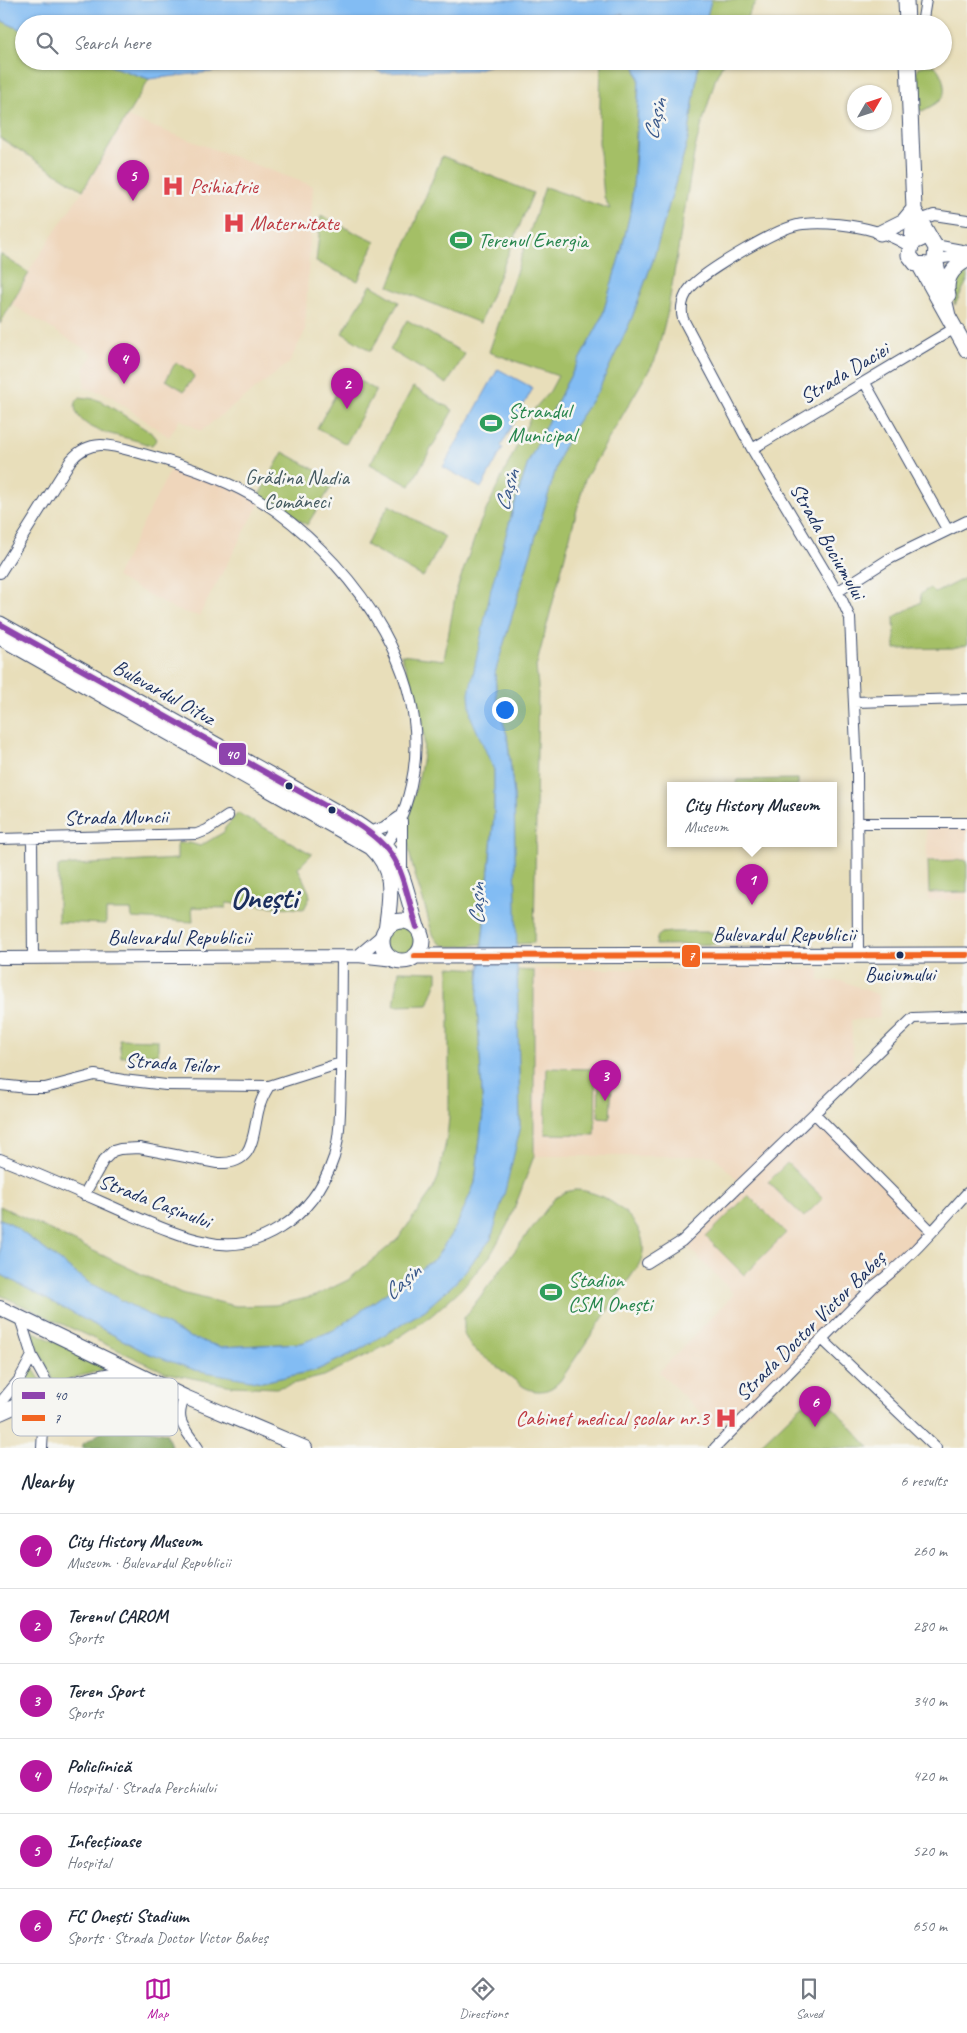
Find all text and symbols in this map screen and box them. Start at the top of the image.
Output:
search box [15,15,952,70]
icon: search [33,29,61,57]
text: Search here [73,31,150,55]
north arrow [847,85,892,130]
water label: Cașin [636,93,674,143]
pin: 5 [117,160,149,201]
hospital icon: Psihiatrie [160,173,186,199]
place label: Psihiatrie [190,173,259,199]
hospital icon: Maternitate [221,210,247,236]
place label: Maternitate [250,210,340,236]
sports icon: Terenul Energia [448,227,474,253]
place label: Terenul Energia [478,227,590,253]
street label: Strada Daciei [795,335,896,410]
pin: 4 [108,343,140,384]
pin: 2 [331,368,363,409]
place label: Ștrandul Municipal [508,398,579,448]
sports icon: Ștrandul Municipal [478,410,504,436]
park label: Grădina Nadia Comăneci [245,464,351,514]
water label: Cașin [488,464,527,514]
street label: Strada Buciumului [784,478,873,606]
street label: Bulevardul Oituz [108,653,222,732]
your location [492,697,518,723]
line badge: 40 [218,742,247,766]
text: 40 [226,746,240,763]
unlabelled marker [284,781,294,791]
popup [667,782,837,847]
text: City History Museum [685,793,819,817]
street label: Strada Muncii [64,803,171,831]
unlabelled marker [327,805,337,815]
text: Museum [685,817,728,837]
pin: 1 [736,864,768,905]
district label: Onești [230,878,302,917]
water label: Cașin [463,881,491,925]
street label: Bulevardul Republicii [713,921,858,947]
street label: Bulevardul Republicii [108,924,253,950]
line badge: 7 [681,944,701,968]
text: 7 [688,947,696,964]
marker: Buciumului [895,950,905,960]
place label: Buciumului [865,962,937,987]
street label: Strada Teilor [124,1047,221,1079]
pin: 3 [589,1060,621,1101]
street label: Strada Cașinului [95,1168,218,1235]
street label: Strada Doctor Victor Babeș [729,1244,892,1407]
water label: Cașin [377,1256,428,1306]
place label: Stadion CSM Onești [568,1267,655,1317]
sports icon: Stadion CSM Onești [538,1279,564,1305]
legend [12,1378,178,1436]
pin: 6 [799,1386,831,1427]
text: 40 [54,1387,68,1404]
place label: Cabinet medical școlar nr.3 [515,1405,711,1431]
hospital icon: Cabinet medical școlar nr.3 [713,1405,739,1431]
text: 7 [54,1410,61,1427]
text: Nearby [20,1468,73,1494]
text: 6 results [900,1471,947,1491]
text: City History Museum [67,1529,202,1553]
text: 1 [32,1541,40,1561]
text: 260 m [913,1541,947,1561]
text: Museum · Bulevardul Republicii [67,1553,230,1573]
text: Terenul CAROM [67,1604,168,1628]
text: 2 [32,1616,40,1636]
text: 280 m [913,1616,947,1636]
text: Sports [67,1628,103,1648]
text: Teren Sport [67,1679,143,1703]
text: 3 [32,1691,40,1711]
text: 340 m [913,1691,947,1711]
text: Sports [67,1703,103,1723]
text: Policlinică [67,1754,131,1778]
text: 4 [32,1766,40,1786]
text: 420 m [913,1766,947,1786]
text: Hospital · Strada Perchiului [67,1778,216,1798]
text: Infecțioase [67,1829,140,1853]
text: 5 [33,1841,39,1861]
text: 520 m [913,1841,947,1861]
text: Hospital [67,1853,111,1873]
text: FC Onești Stadium [67,1904,188,1928]
text: 6 [32,1916,40,1936]
text: 650 m [913,1916,947,1936]
text: Sports · Strada Doctor Victor Babeș [67,1928,268,1948]
tab: Map [144,1975,172,2022]
tab: Directions [459,1975,508,2022]
tab: Saved [795,1975,823,2022]

